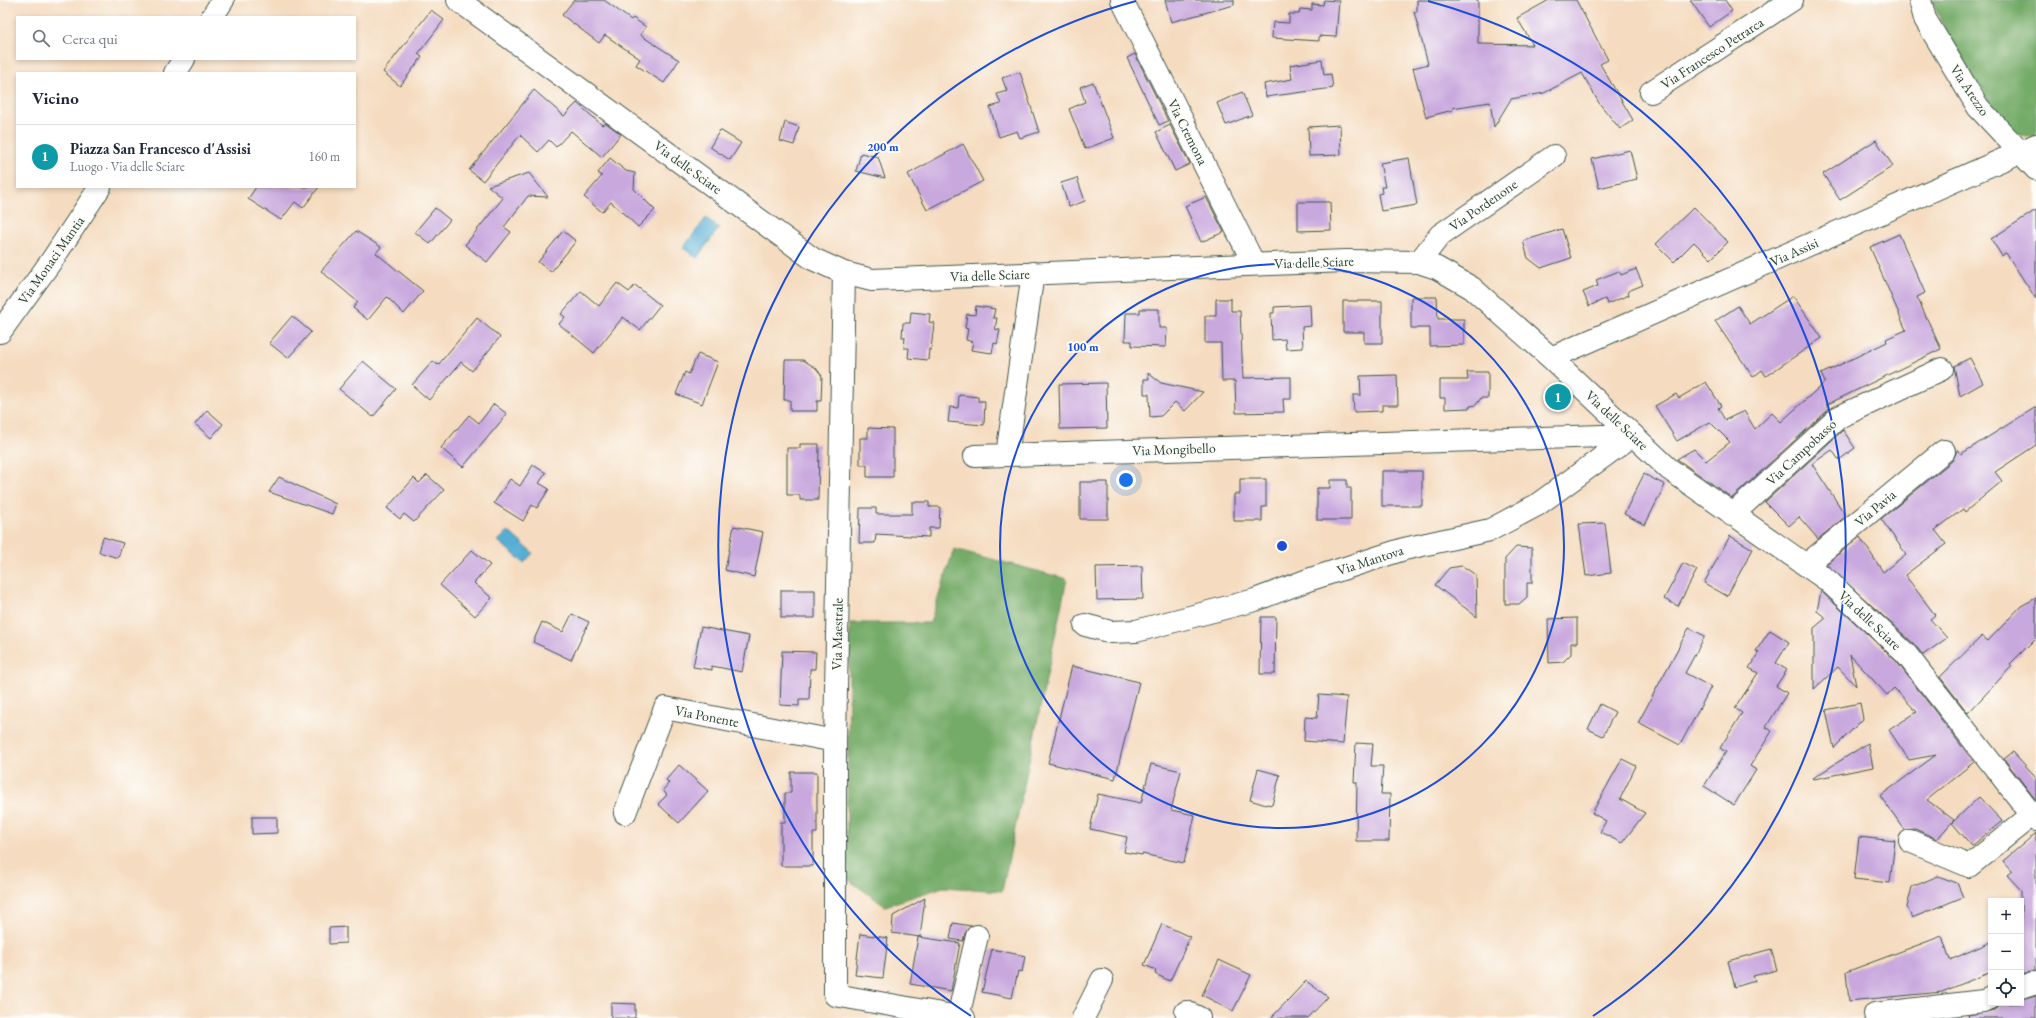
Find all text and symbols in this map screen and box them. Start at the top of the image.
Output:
street label: Via Francesco Petrarca [1657,13,1767,93]
search box [16,16,356,60]
icon: search [30,27,52,49]
text: Cerca qui [62,29,118,48]
street label: Via Arezzo [1946,61,1994,119]
text: Vicino [32,87,79,109]
street label: Via Cremona [1164,96,1213,168]
street label: Via delle Sciare [650,136,726,198]
text: Piazza San Francesco d'Assisi [70,139,251,158]
text: 200 m [867,139,899,155]
text: 1 [42,148,48,165]
text: 160 m [309,148,340,165]
text: Luogo · Via delle Sciare [70,158,185,175]
street label: Via Pordenone [1445,175,1521,235]
street label: Via Monaci Mantia [14,212,88,308]
street label: Via Assisi [1767,233,1822,271]
street label: Via delle Sciare [1274,252,1355,272]
street label: Via delle Sciare [950,265,1031,285]
text: 100 m [1067,339,1099,355]
pin: 1 [1545,382,1571,412]
street label: Via delle Sciare [1582,386,1653,454]
street label: Via Campobasso [1762,415,1840,489]
street label: Via Mongibello [1132,439,1216,459]
your location [1116,470,1136,490]
street label: Via Pavia [1851,485,1900,530]
centre of rings [1275,539,1289,553]
street label: Via Mantova [1334,541,1406,579]
street label: Via delle Sciare [1835,586,1906,654]
street label: Via Maestrale [827,597,847,670]
street label: Via Ponente [673,701,741,731]
map controls [1988,898,2024,1006]
button: + [1988,898,2024,934]
button: − [1988,934,2024,970]
button: locate [1988,970,2024,1006]

